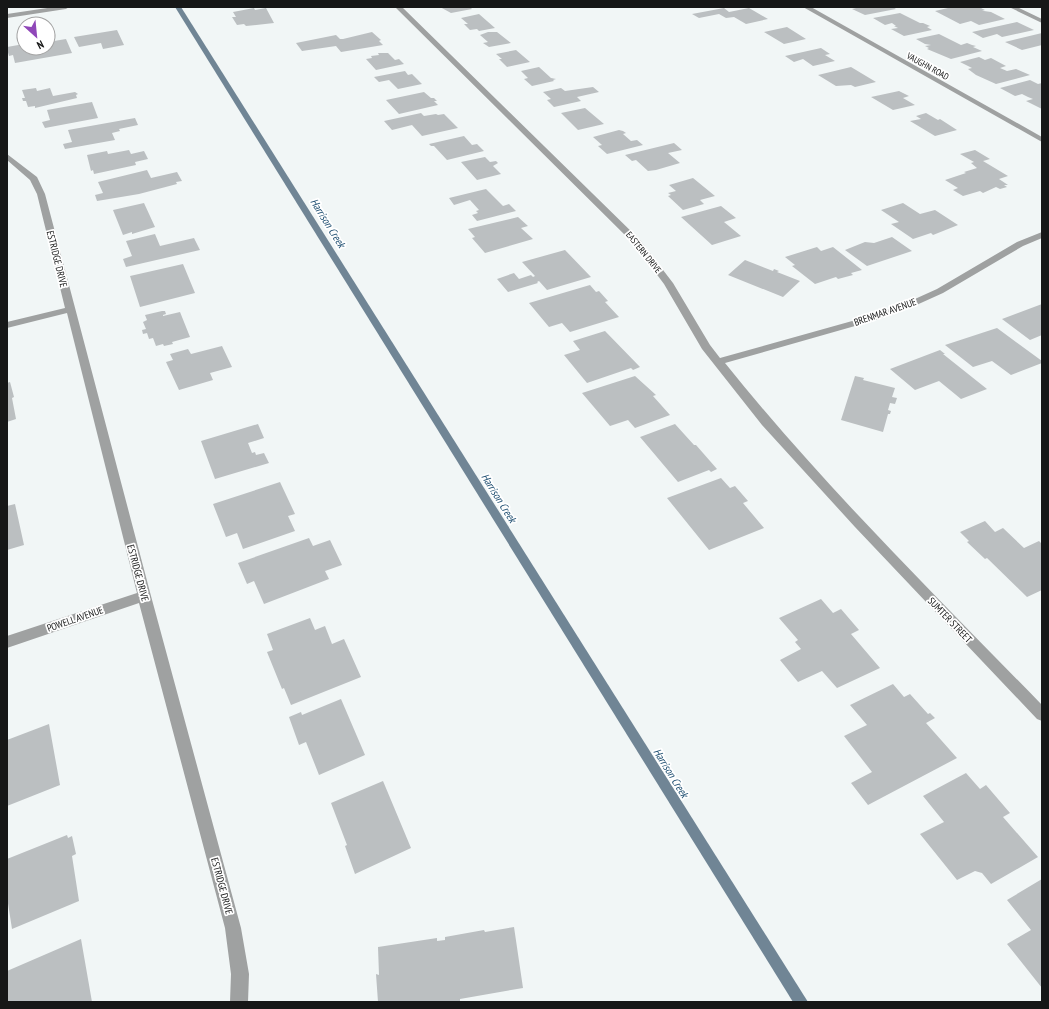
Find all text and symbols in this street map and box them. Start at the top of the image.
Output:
north arrow [16,16,56,56]
text: N [35,37,46,53]
street label: VAUGHN ROAD [904,49,951,82]
water label: Harrison Creek [307,196,350,252]
street label: ESTRIDGE DRIVE [44,229,70,289]
street label: EASTERN DRIVE [624,229,664,275]
street label: BRENMAR AVENUE [852,295,918,329]
water label: Harrison Creek [478,471,521,527]
street label: ESTRIDGE DRIVE [124,543,152,603]
street label: SUMTER STREET [925,595,975,646]
street label: POWELL AVENUE [45,603,105,635]
water label: Harrison Creek [650,746,693,802]
street label: ESTRIDGE DRIVE [208,856,236,916]

